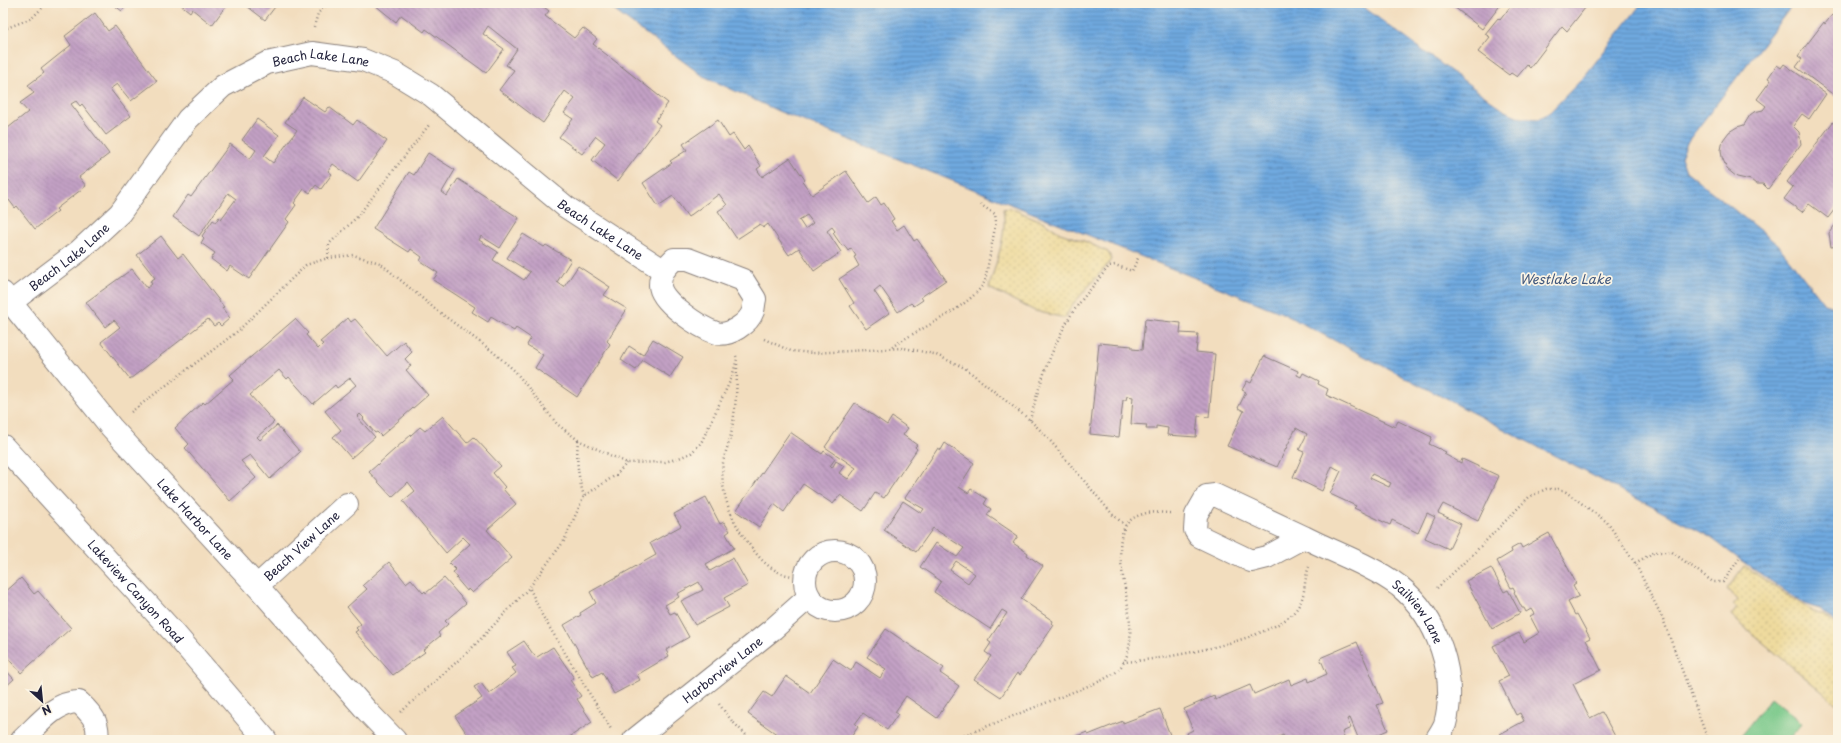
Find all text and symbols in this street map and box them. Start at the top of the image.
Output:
street label: Beach Lake Lane [270,44,373,71]
street label: Beach Lake Lane [554,195,647,264]
street label: Beach Lake Lane [25,218,113,295]
water label: Westlake Lake [1519,269,1612,288]
street label: Lake Harbor Lane [153,474,238,564]
street label: Beach View Lane [259,506,344,585]
street label: Lakeview Canyon Road [84,536,188,647]
street label: Sailview Lane [1389,575,1448,646]
street label: Harborview Lane [678,632,766,707]
north arrow [22,681,62,721]
text: N [39,701,55,720]

